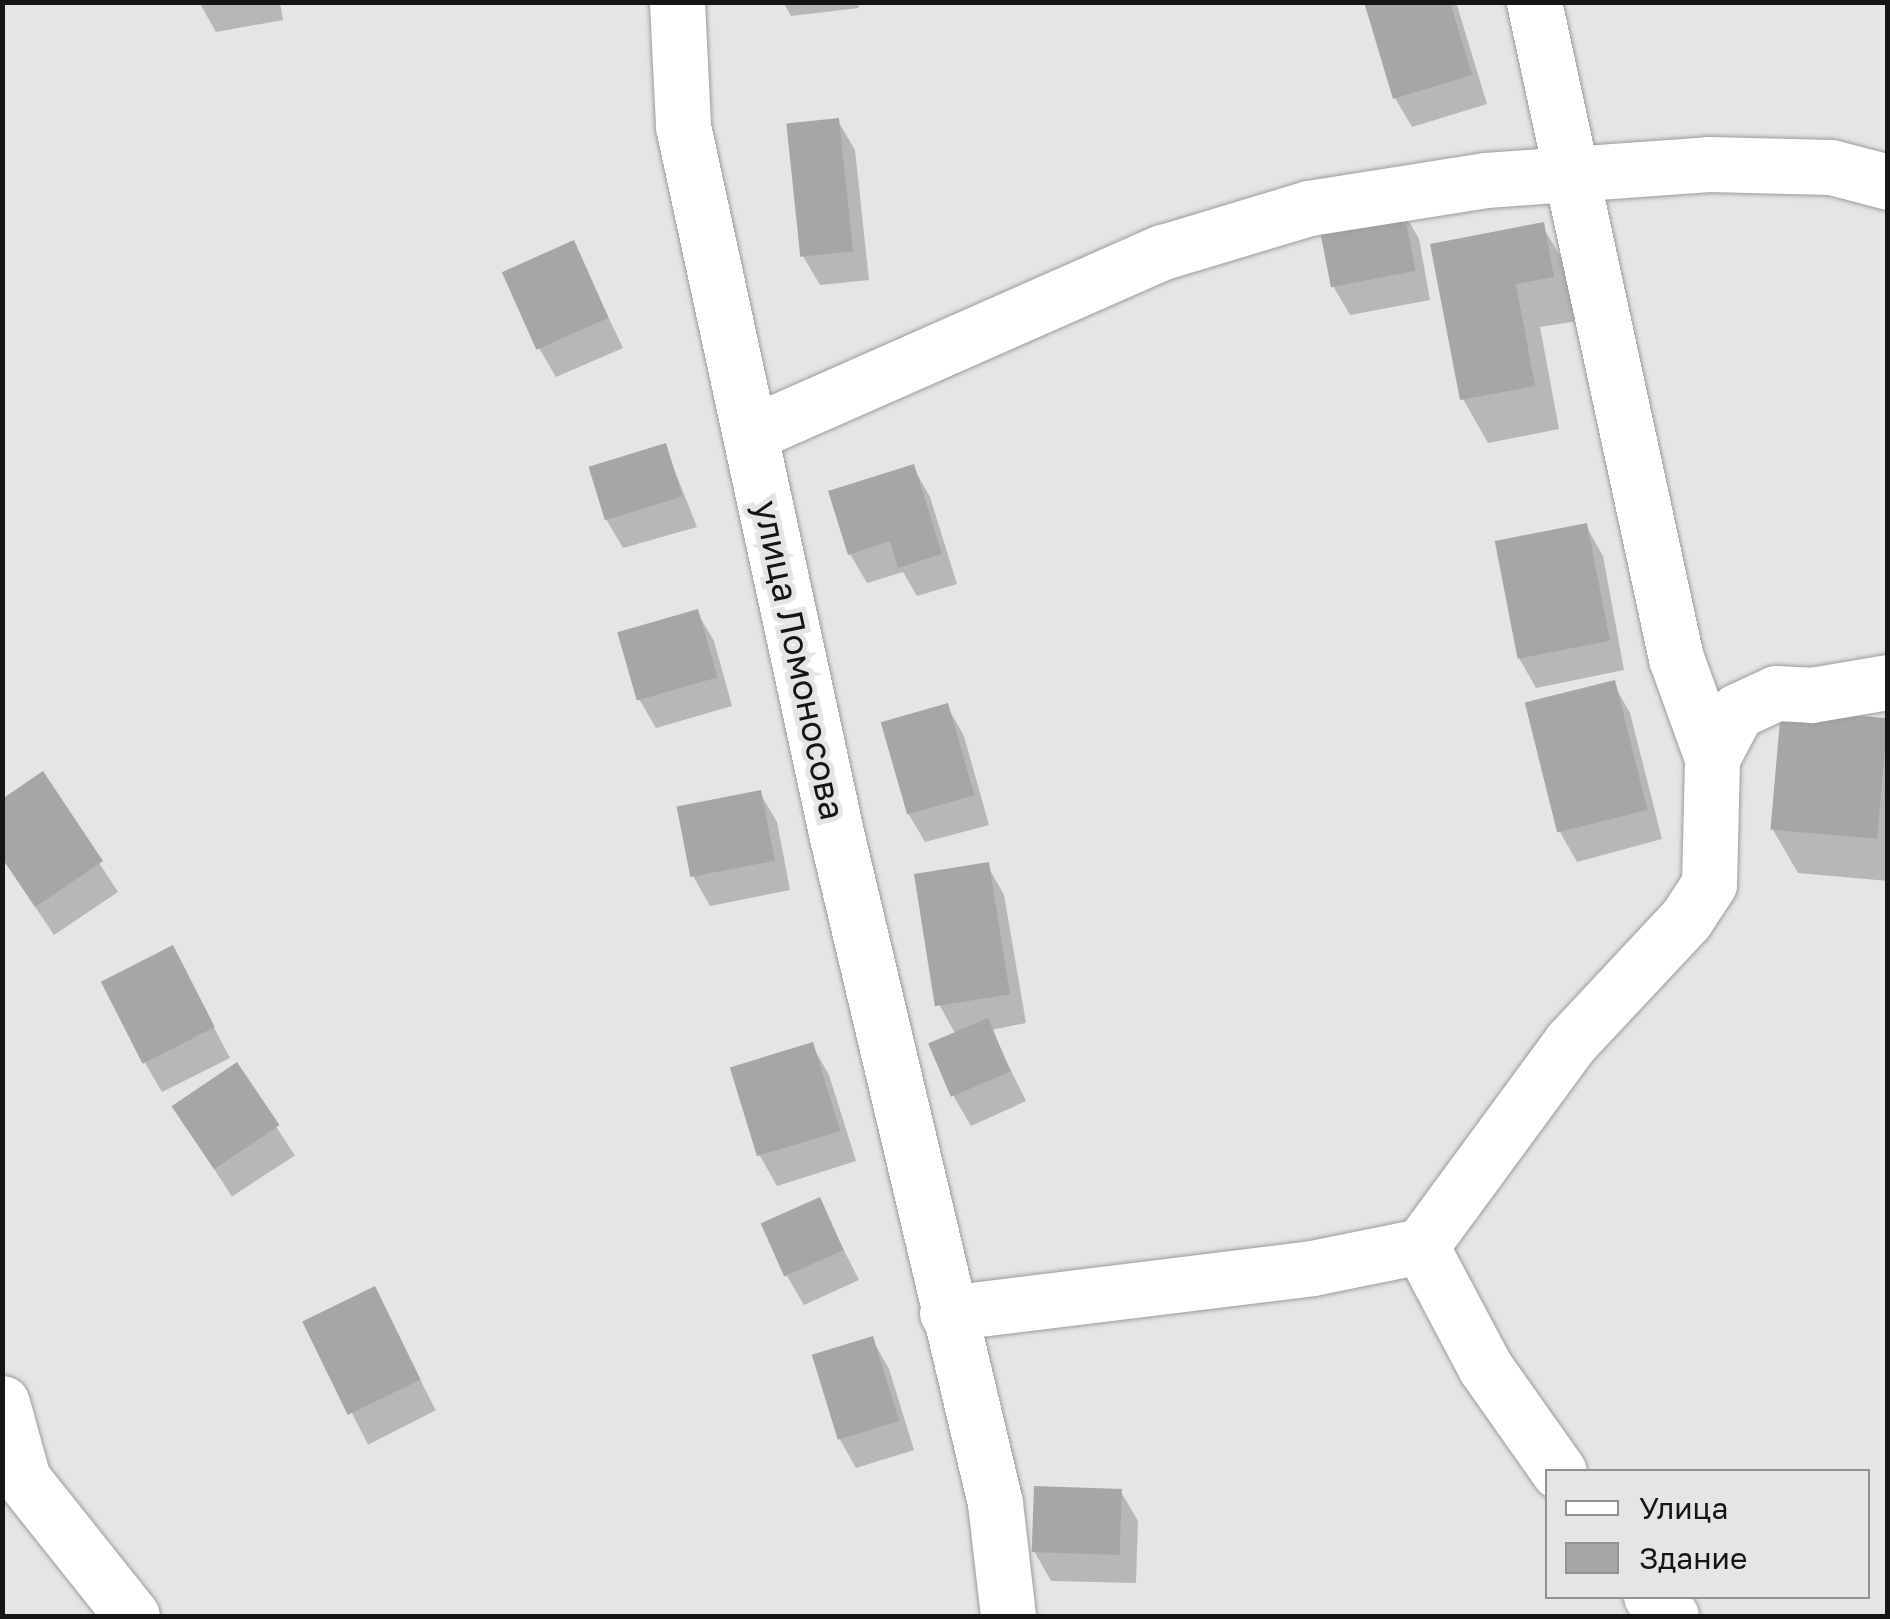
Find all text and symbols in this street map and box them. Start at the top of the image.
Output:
street label: улица Ломоносова [746,496,854,824]
legend [1545,1469,1870,1599]
text: Улица [1639,1490,1728,1526]
text: Здание [1639,1540,1747,1576]

